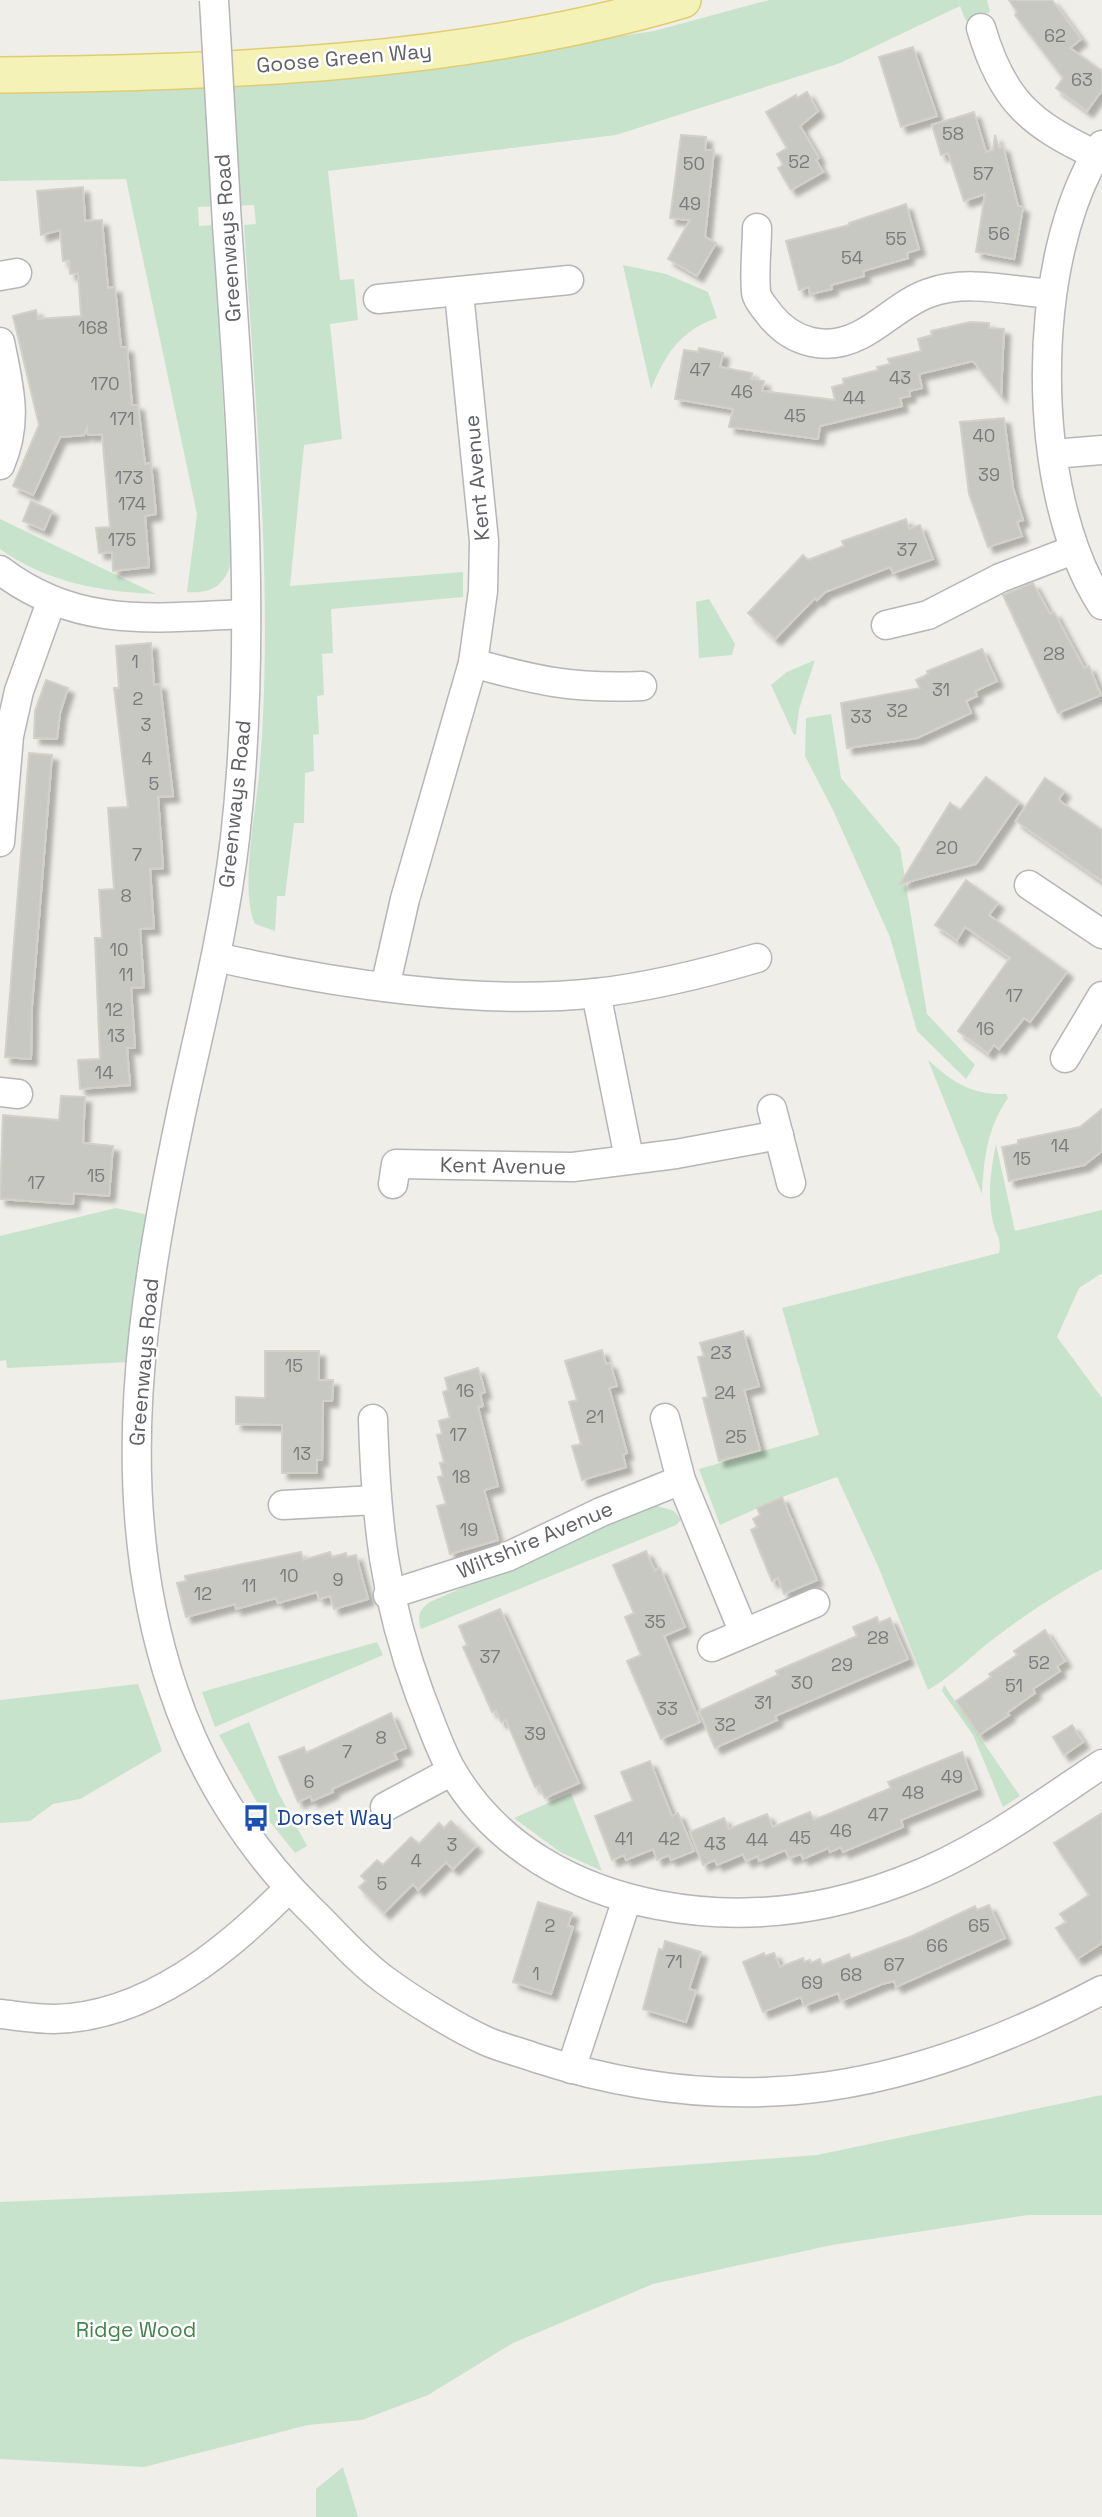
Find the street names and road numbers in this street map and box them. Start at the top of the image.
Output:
street label: Goose Green Way [255,36,433,79]
street label: Greenways Road [208,153,247,323]
street label: Kent Avenue [458,414,495,542]
street label: Greenways Road [212,719,257,889]
street label: Kent Avenue [440,1151,566,1180]
street label: Greenways Road [123,1277,164,1447]
street label: Wiltshire Avenue [453,1495,617,1585]

